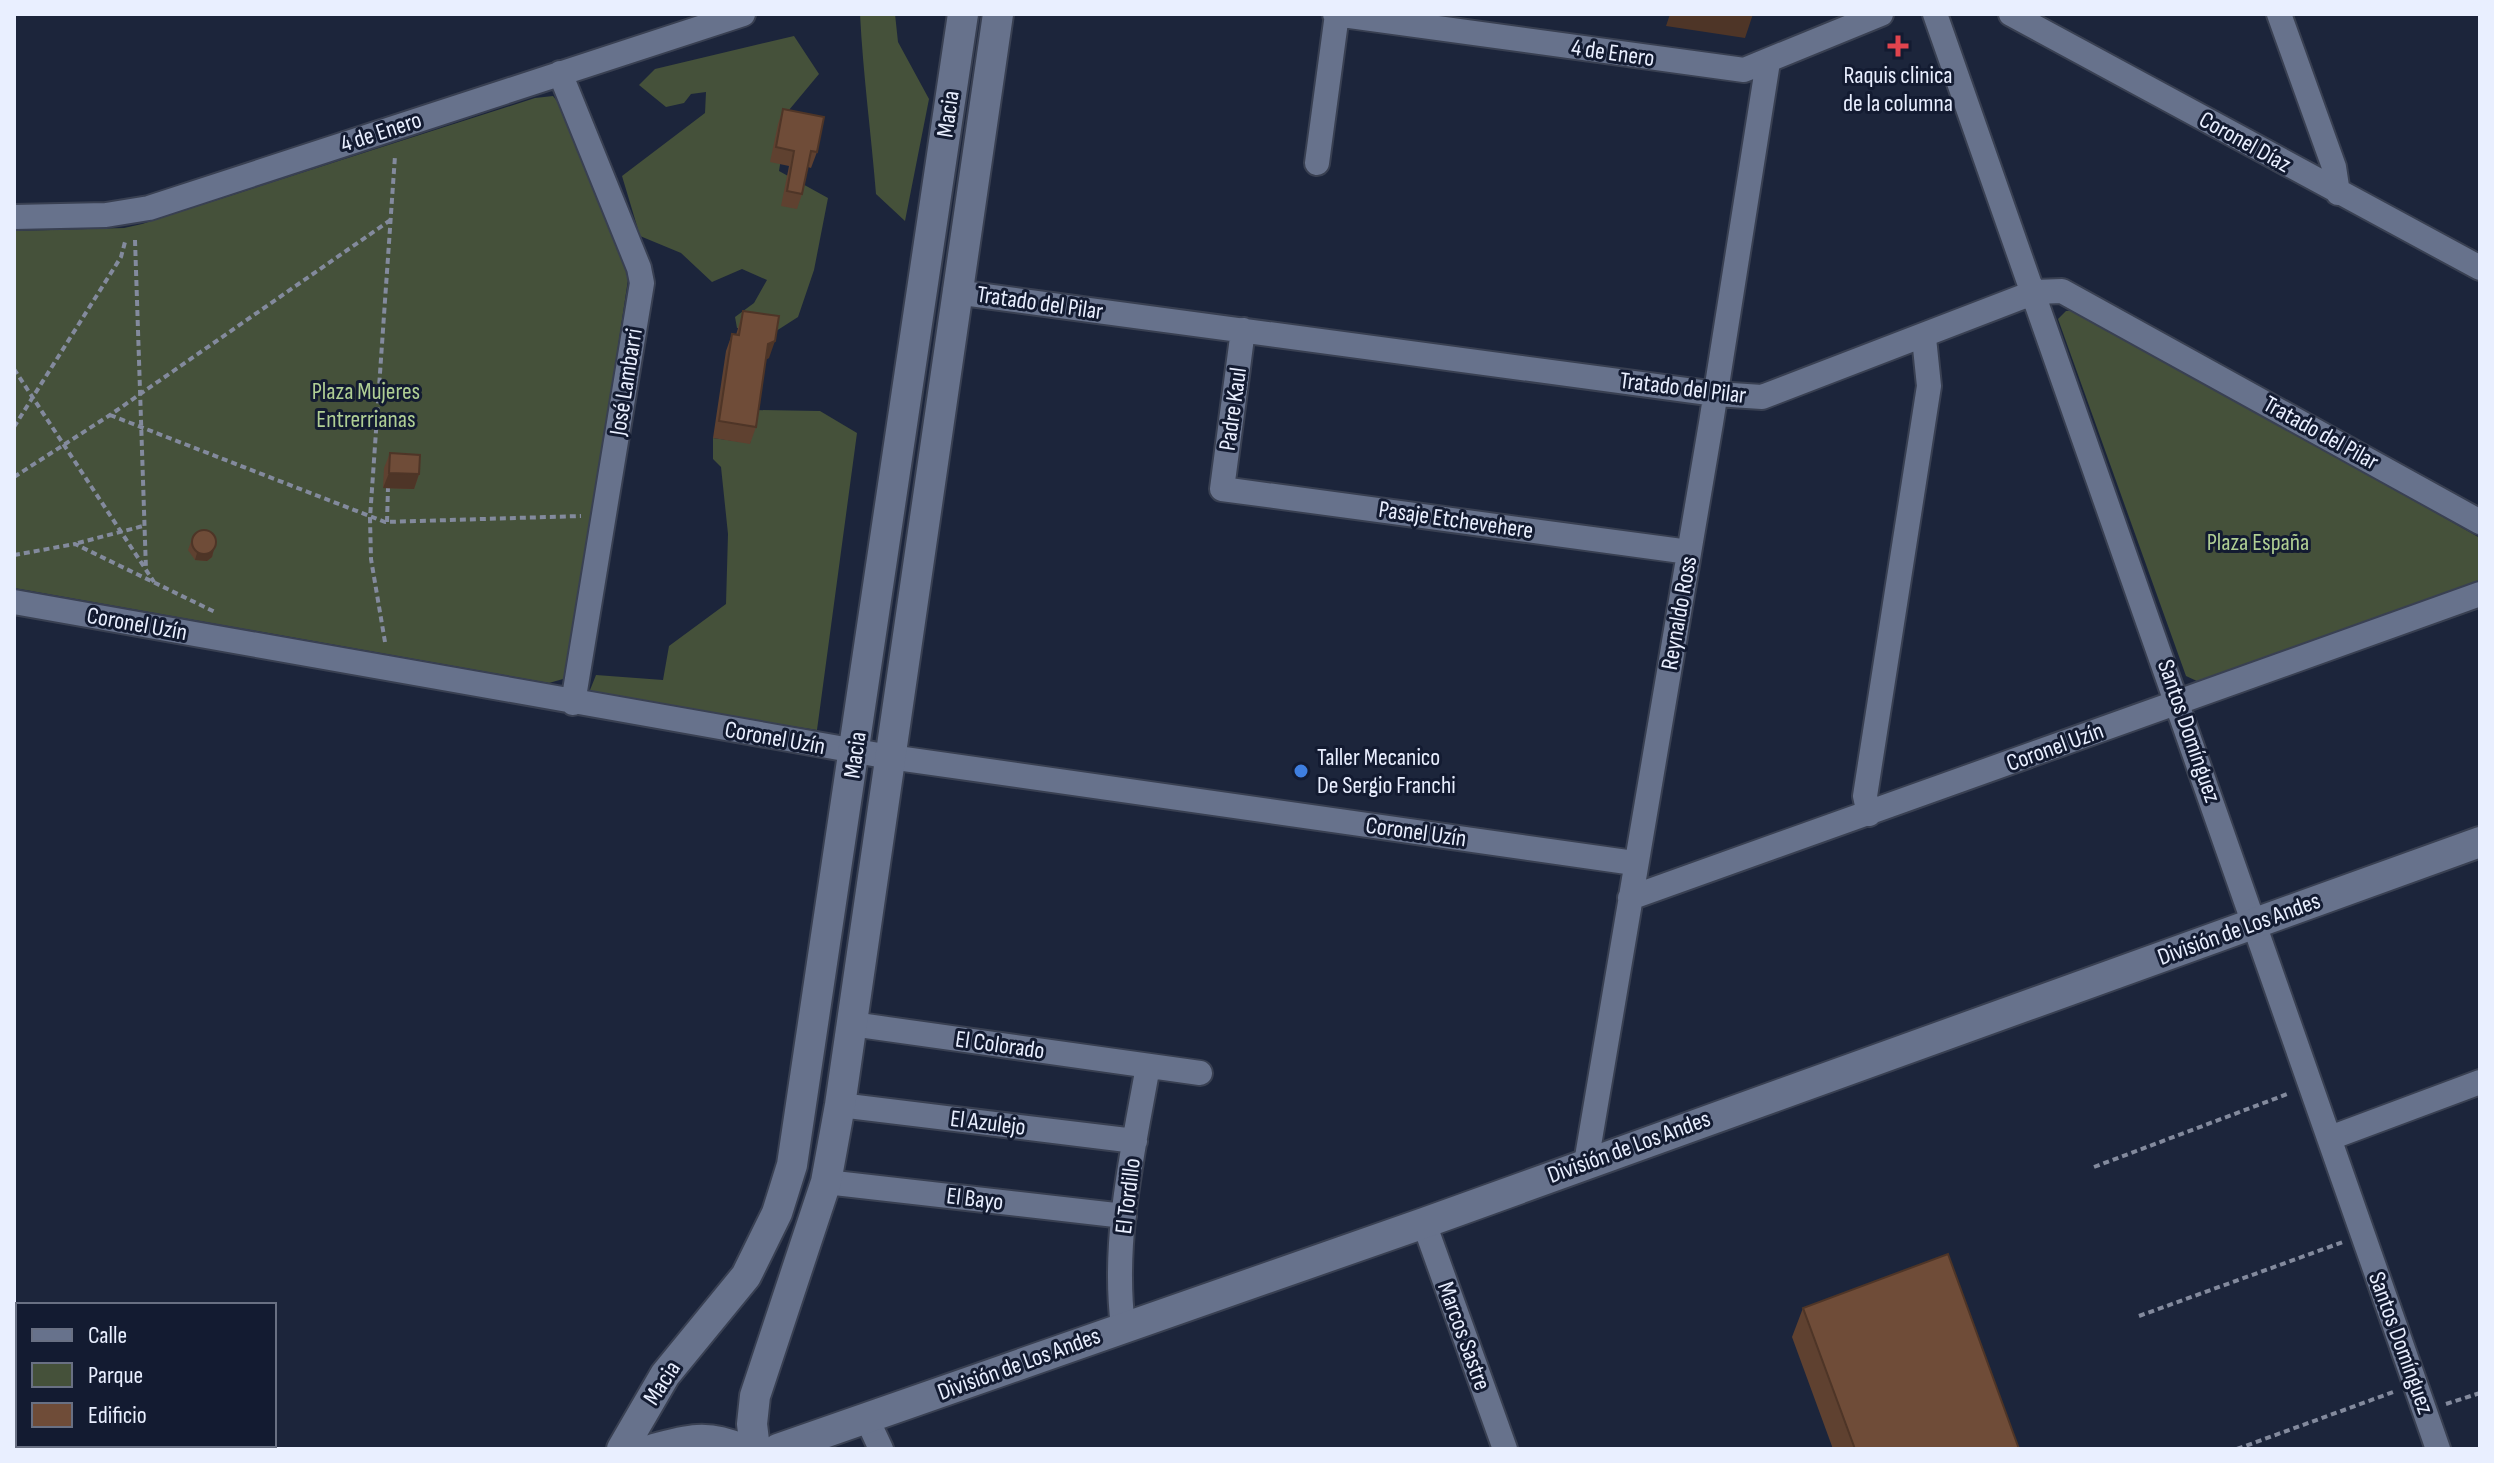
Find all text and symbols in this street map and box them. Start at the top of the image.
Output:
street label: 4 de Enero [1570,33,1656,73]
marker: Raquis clinica de la columna [1887,35,1909,57]
place label: Raquis clinica de la columna [1843,61,1953,118]
street label: Macia [930,89,966,139]
street label: 4 de Enero [337,105,425,159]
street label: Coronel Díaz [2194,105,2296,179]
street label: Tratado del Pilar [975,280,1105,326]
street label: José Lambarri [603,326,649,439]
street label: Padre Kaul [1213,366,1253,452]
street label: Tratado del Pilar [1618,366,1748,410]
park label: Plaza Mujeres Entrerrianas [312,377,420,434]
street label: Tratado del Pilar [2258,390,2384,477]
street label: Pasaje Etchevehere [1377,495,1535,545]
park label: Plaza España [2207,528,2309,557]
street label: Reynaldo Ross [1655,554,1703,672]
street label: Coronel Uzín [85,601,189,647]
street label: Santos Domínguez [2151,656,2227,807]
street label: Coronel Uzín [723,715,827,761]
street label: Coronel Uzín [2002,716,2108,778]
street label: Macia [837,730,873,780]
place label: Taller Mecanico De Sergio Franchi [1317,743,1456,800]
marker: Taller Mecanico De Sergio Franchi [1292,762,1310,780]
street label: Coronel Uzín [1364,811,1468,853]
street label: División de Los Andes [2154,886,2324,972]
street label: El Colorado [954,1024,1046,1066]
street label: El Azulejo [949,1104,1027,1142]
street label: División de Los Andes [1544,1104,1714,1190]
street label: El Tordillo [1109,1156,1147,1236]
street label: El Bayo [945,1181,1005,1217]
street label: Santos Domínguez [2362,1268,2440,1418]
street label: Marcos Sastre [1431,1278,1497,1394]
legend [16,1303,276,1447]
text: Calle [88,1321,127,1350]
street label: División de Los Andes [934,1321,1104,1407]
street label: Macia [637,1355,687,1411]
text: Parque [88,1361,143,1390]
text: Edificio [88,1401,147,1430]

